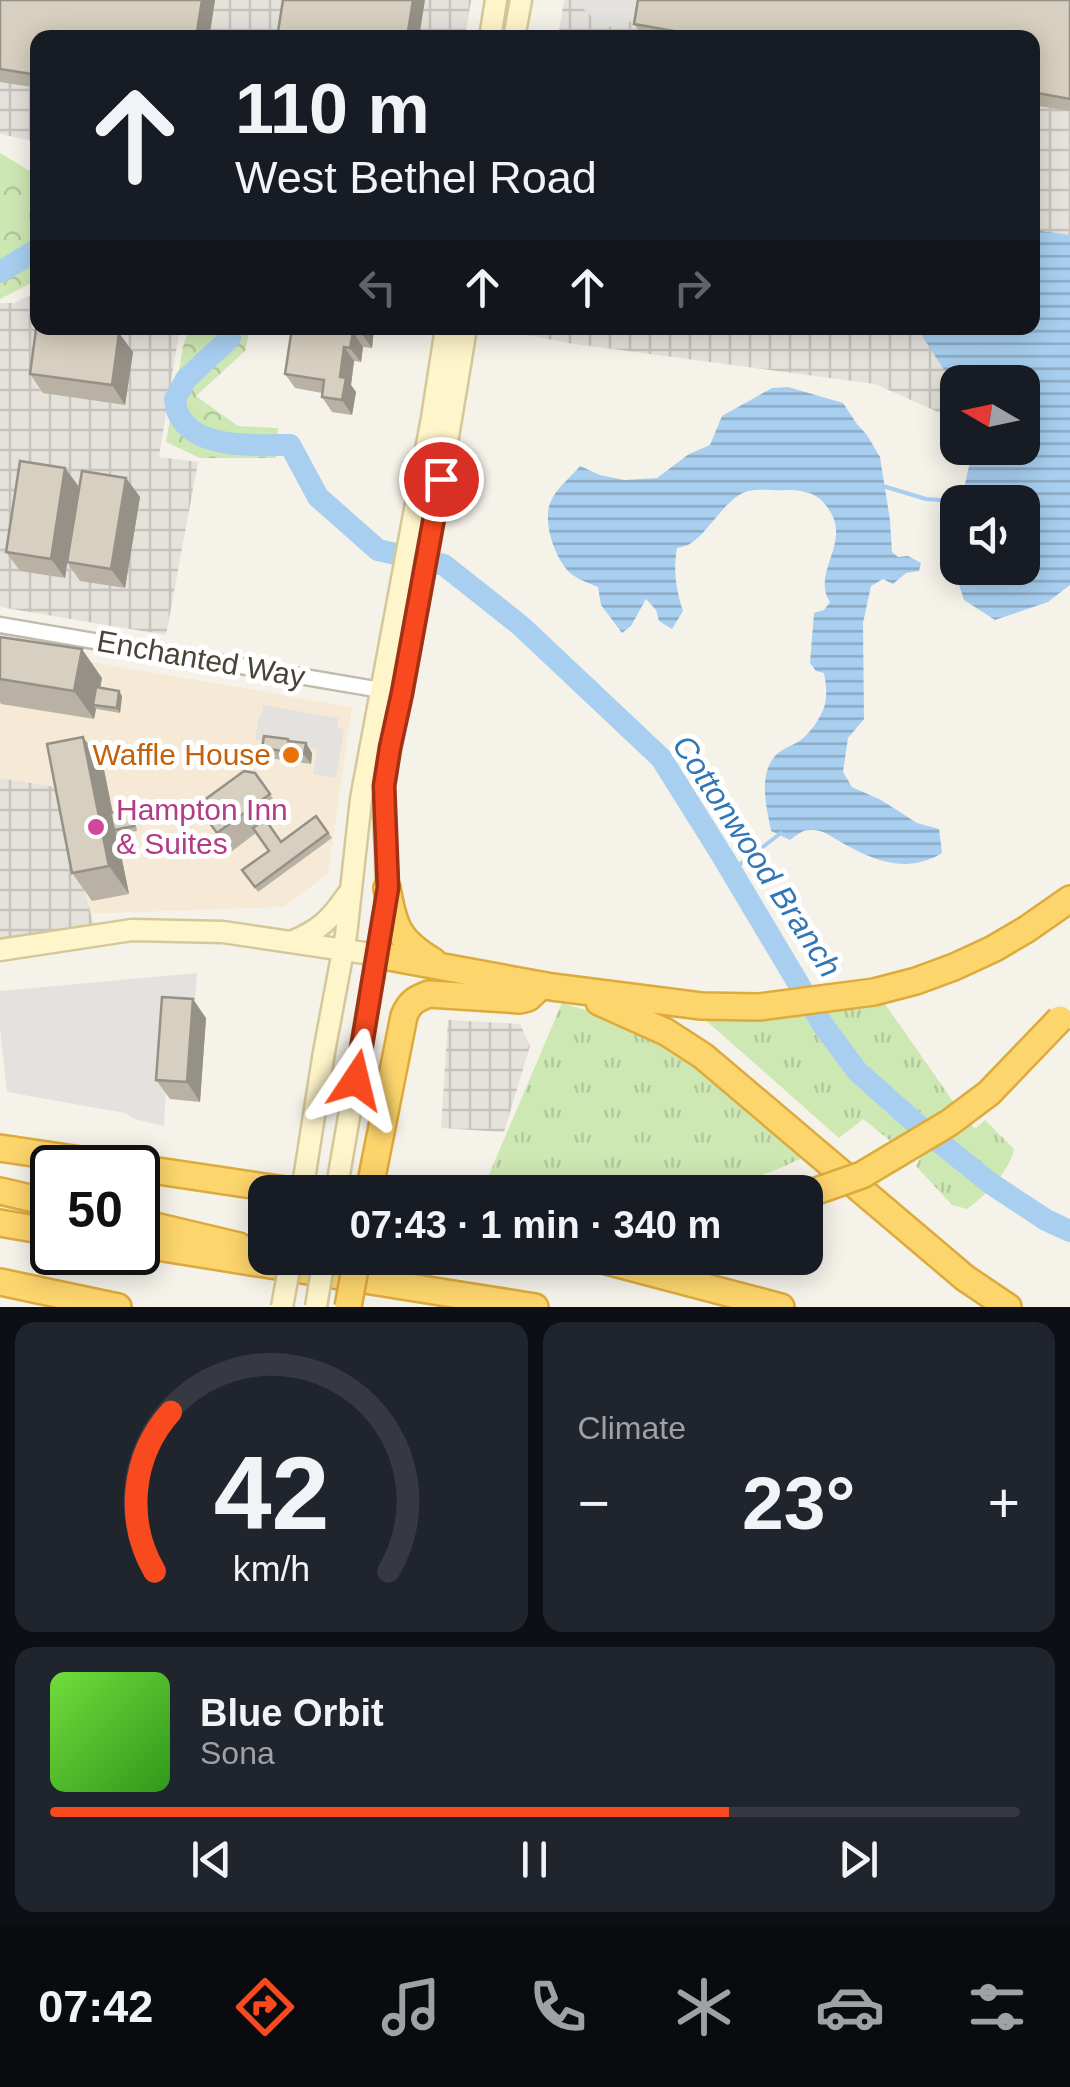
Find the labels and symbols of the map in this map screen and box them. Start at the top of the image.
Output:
north arrow [940,365,1040,465]
pin [399,437,484,522]
street label: Enchanted Way [94,624,308,693]
water label: Cottonwood Branch [665,728,849,984]
place label: Waffle House [93,738,271,771]
marker: Waffle House [280,744,302,766]
place label: Hampton Inn & Suites [116,793,288,860]
marker: Hampton Inn & Suites [85,816,107,838]
position arrow [304,1028,408,1132]
speed limit sign: 50 [30,1145,160,1275]

